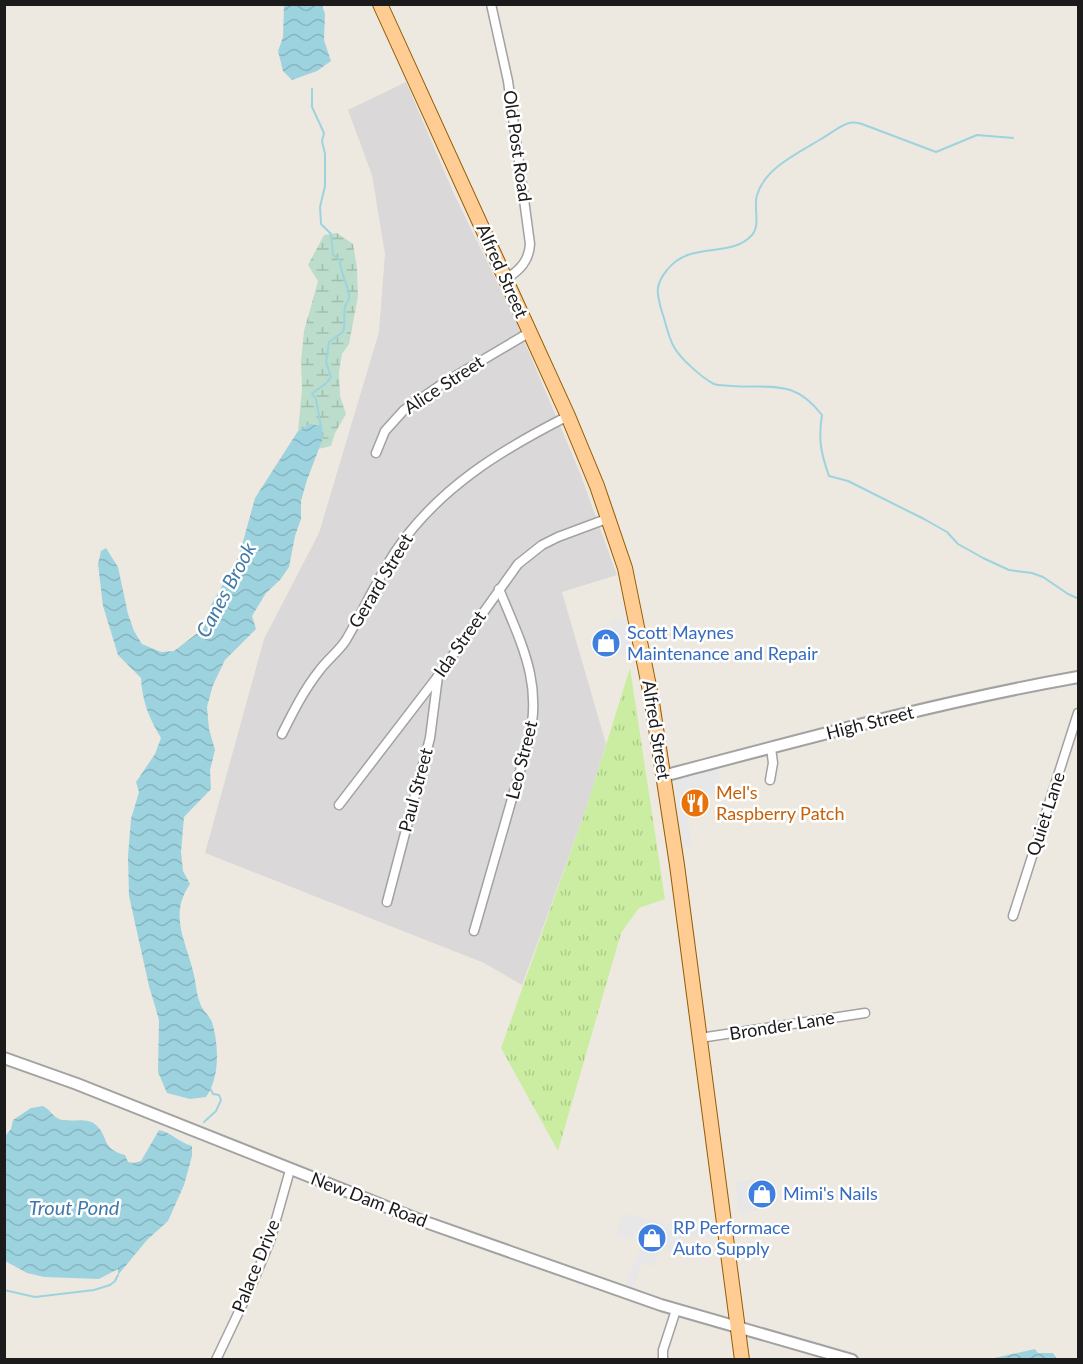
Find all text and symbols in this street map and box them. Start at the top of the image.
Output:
street label: Old Post Road [499,89,537,203]
street label: Alfred Street [472,220,534,321]
street label: Alice Street [399,350,488,418]
street label: Gerard Street [343,529,417,632]
water label: Canes Brook [190,538,260,641]
street label: Ida Street [428,606,490,681]
place label: Scott Maynes Maintenance and Repair [627,621,818,664]
shop icon: Scott Maynes Maintenance and Repair [590,627,622,659]
street label: Alfred Street [638,678,676,782]
street label: High Street [824,700,916,744]
street label: Leo Street [501,718,542,801]
street label: Paul Street [393,745,437,834]
street label: Quiet Lane [1021,769,1069,858]
place label: Mel's Raspberry Patch [716,781,845,824]
restaurant icon: Mel's Raspberry Patch [679,787,711,819]
street label: Bronder Lane [728,1006,836,1044]
street label: New Dam Road [308,1167,431,1231]
shop icon: Mimi's Nails [746,1178,778,1210]
place label: Mimi's Nails [783,1182,878,1204]
water label: Trout Pond [29,1195,120,1219]
street label: Palace Drive [226,1216,284,1315]
place label: RP Performace Auto Supply [673,1216,790,1259]
shop icon: RP Performace Auto Supply [636,1222,668,1254]

